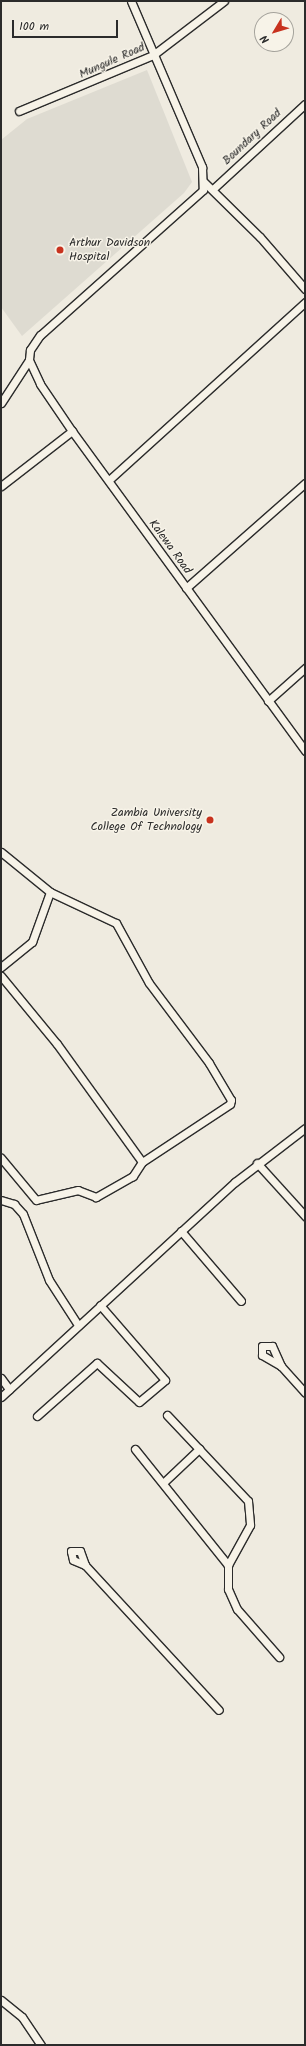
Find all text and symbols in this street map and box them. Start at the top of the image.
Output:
scale bar [14,12,120,38]
north arrow [254,12,294,52]
text: 100 m [19,17,49,36]
text: N [256,30,275,47]
street label: Mungule Road [77,40,147,82]
street label: Boundary Road [220,106,284,168]
place label: Arthur Davidson Hospital [69,236,150,264]
marker: Arthur Davidson Hospital [54,244,66,256]
street label: Kalewa Road [145,517,195,577]
place label: Zambia University College Of Technology [90,806,202,834]
marker: Zambia University College Of Technology [205,815,215,825]

